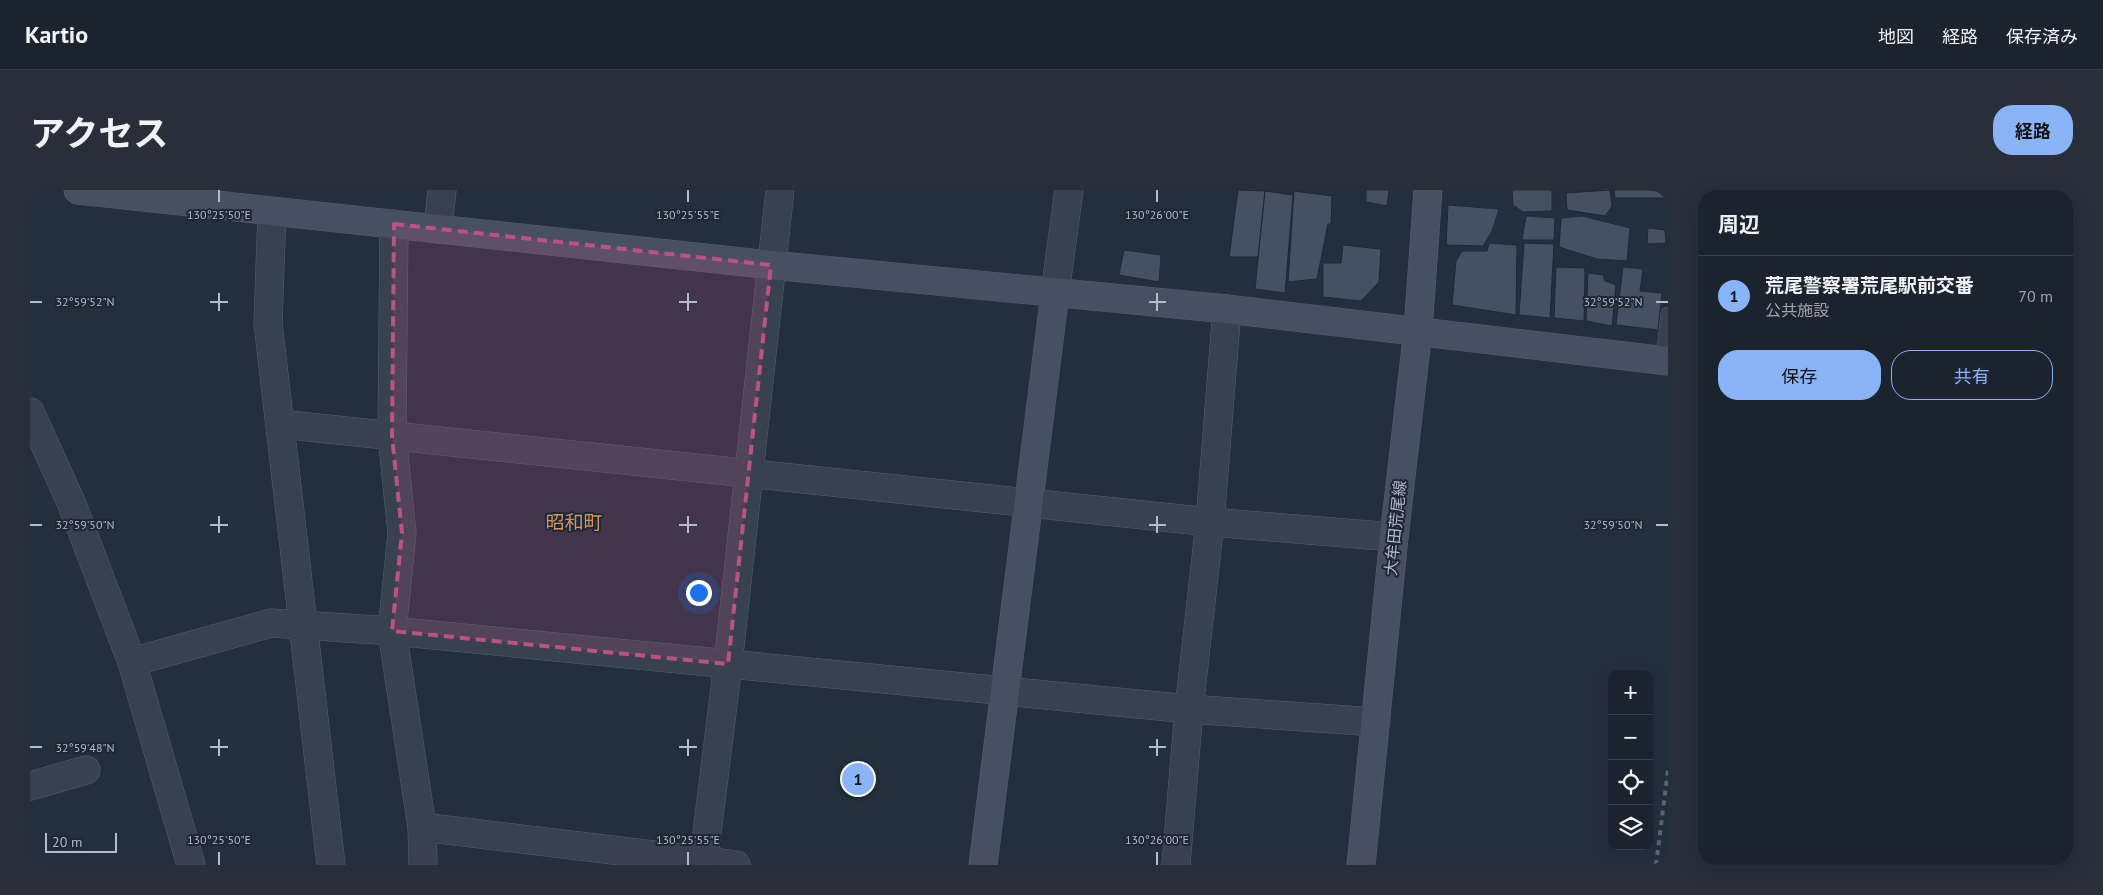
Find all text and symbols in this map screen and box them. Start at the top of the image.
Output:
text: Kartio [25,19,88,50]
text: 地図 [1878,25,1914,48]
text: 経路 [1942,25,1978,48]
text: 保存済み [2006,25,2078,48]
button: 経路 [1993,105,2073,155]
text: アクセス [30,110,168,156]
text: 130°25'50"E [187,207,251,222]
text: 130°25'55"E [656,207,720,222]
text: 130°26'00"E [1125,207,1189,222]
text: 周辺 [1718,211,1760,238]
text: 荒尾警察署荒尾駅前交番 [1765,273,1974,297]
text: 1 [1729,286,1739,306]
text: 70 m [2018,286,2053,306]
text: 32°59'52"N [55,294,115,309]
text: 32°59'52"N [1583,294,1643,309]
text: 公共施設 [1765,300,1829,320]
button: 保存 [1718,350,1881,400]
button: 共有 [1891,350,2053,400]
street label: 大牟田荒尾線 [1380,479,1410,577]
district label: 昭和町 [545,510,603,534]
text: 32°59'50"N [55,517,115,532]
text: 32°59'50"N [1583,517,1643,532]
your location [686,580,712,606]
map controls [1608,670,1653,850]
button: + [1608,670,1653,715]
button: − [1608,715,1653,760]
text: 32°59'48"N [55,740,115,755]
pin: 1 [842,760,874,798]
button: locate [1608,760,1653,805]
button: layers [1608,805,1653,850]
scale bar [45,830,118,853]
text: 130°25'50"E [187,832,251,847]
text: 130°25'55"E [656,832,720,847]
text: 130°26'00"E [1125,832,1189,847]
text: 20 m [52,833,82,851]

